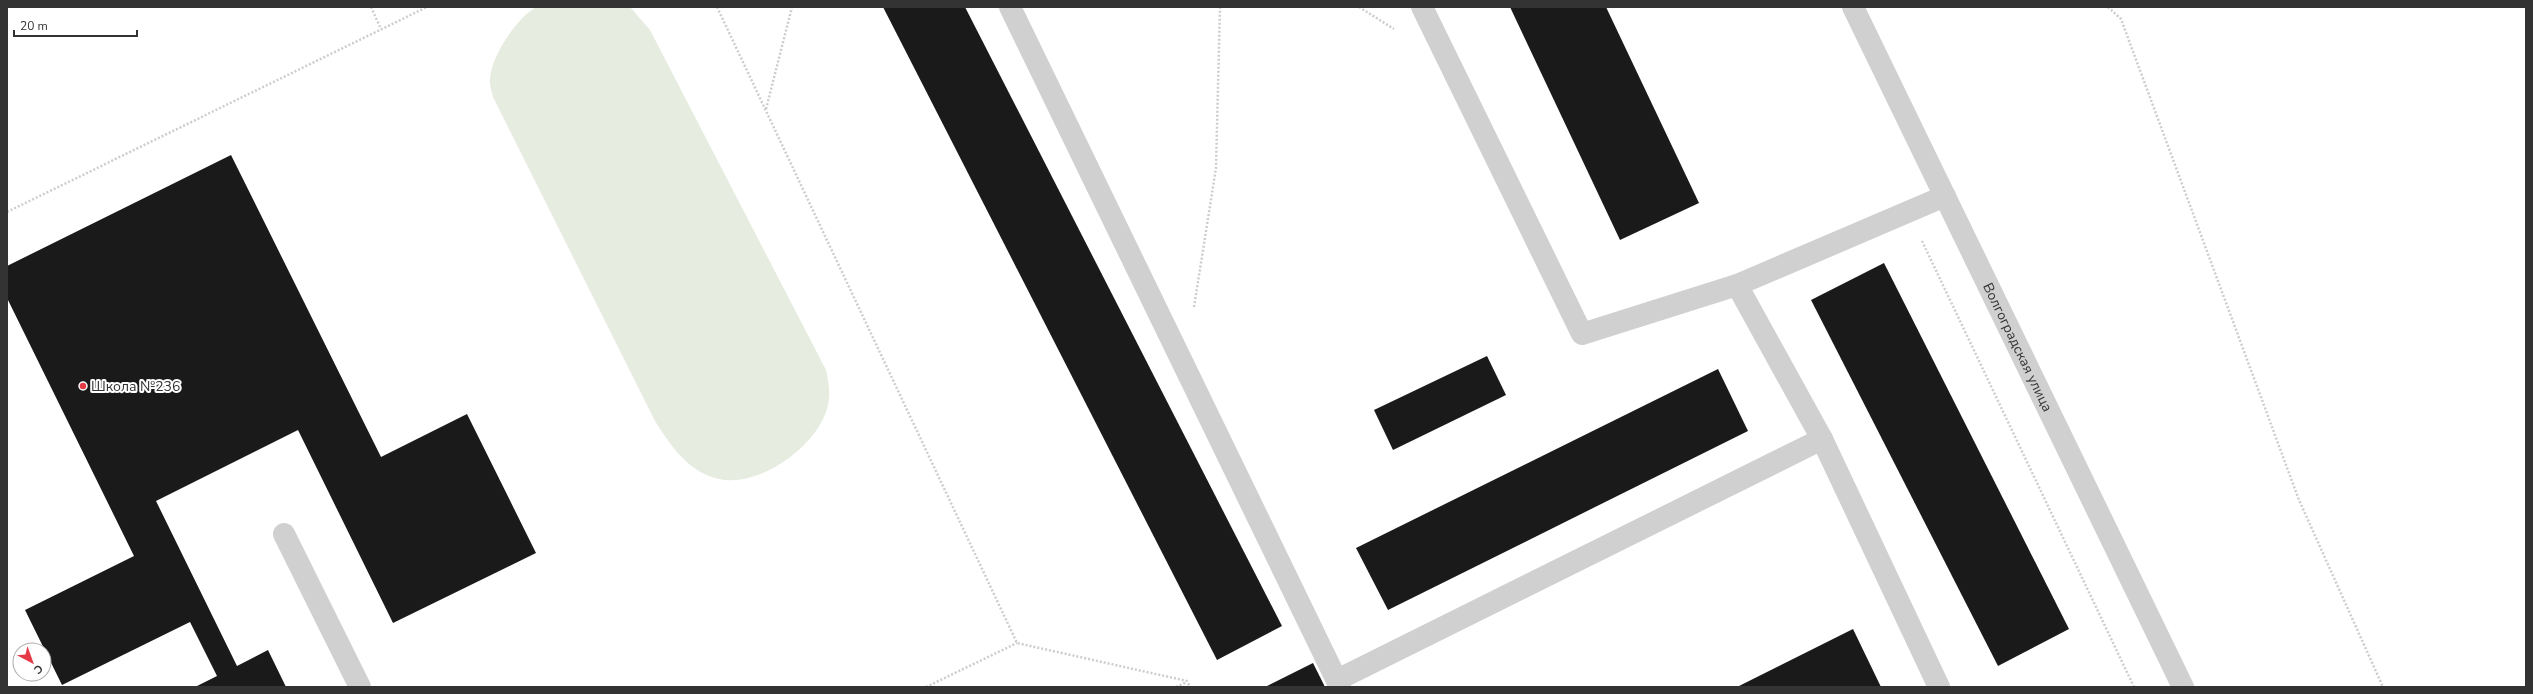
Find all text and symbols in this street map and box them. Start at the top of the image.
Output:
scale bar [14,12,137,38]
text: 20 m [20,18,48,34]
street label: Волгоградская улица [1978,280,2057,415]
place label: Школа №236 [91,377,180,396]
marker: Школа №236 [78,381,88,391]
north arrow [12,642,52,682]
text: С [30,661,46,678]

